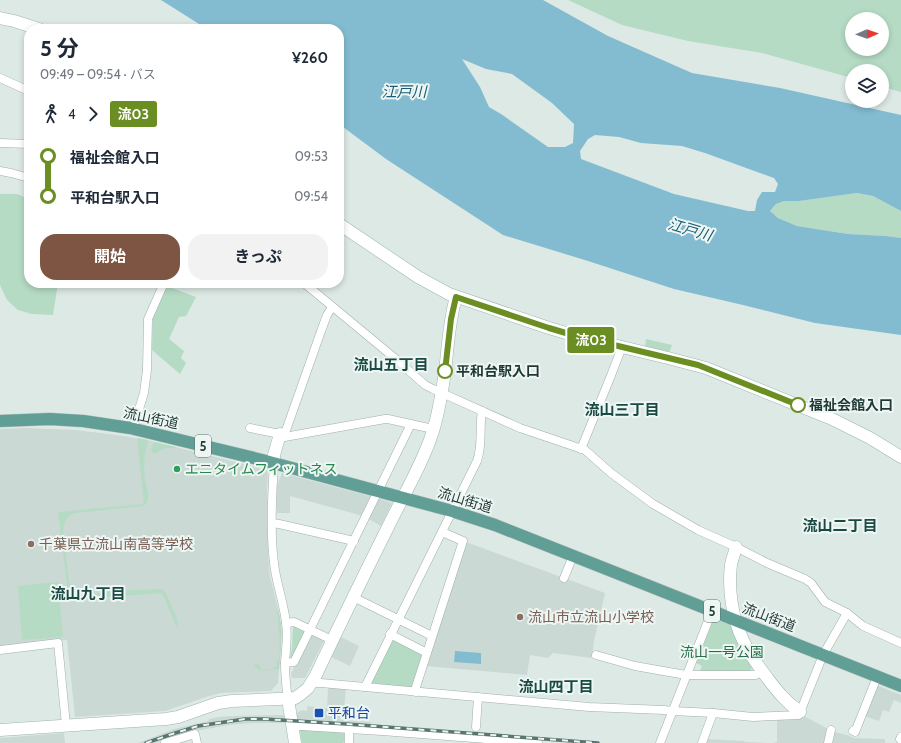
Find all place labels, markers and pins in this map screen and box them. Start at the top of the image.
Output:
place label: 平和台駅入口 [456,362,540,380]
marker: 平和台駅入口 [437,363,453,379]
place label: 福祉会館入口 [809,396,893,414]
marker: 福祉会館入口 [790,397,806,413]
place label: エニタイムフィットネス [185,460,338,478]
marker: エニタイムフィットネス [172,464,182,474]
place label: 千葉県立流山南高等学校 [39,535,193,553]
marker: 千葉県立流山南高等学校 [26,539,36,549]
place label: 流山市立流山小学校 [528,608,654,626]
marker: 流山市立流山小学校 [515,612,525,622]
place label: 平和台 [328,704,370,722]
marker: 平和台 [313,707,325,719]

